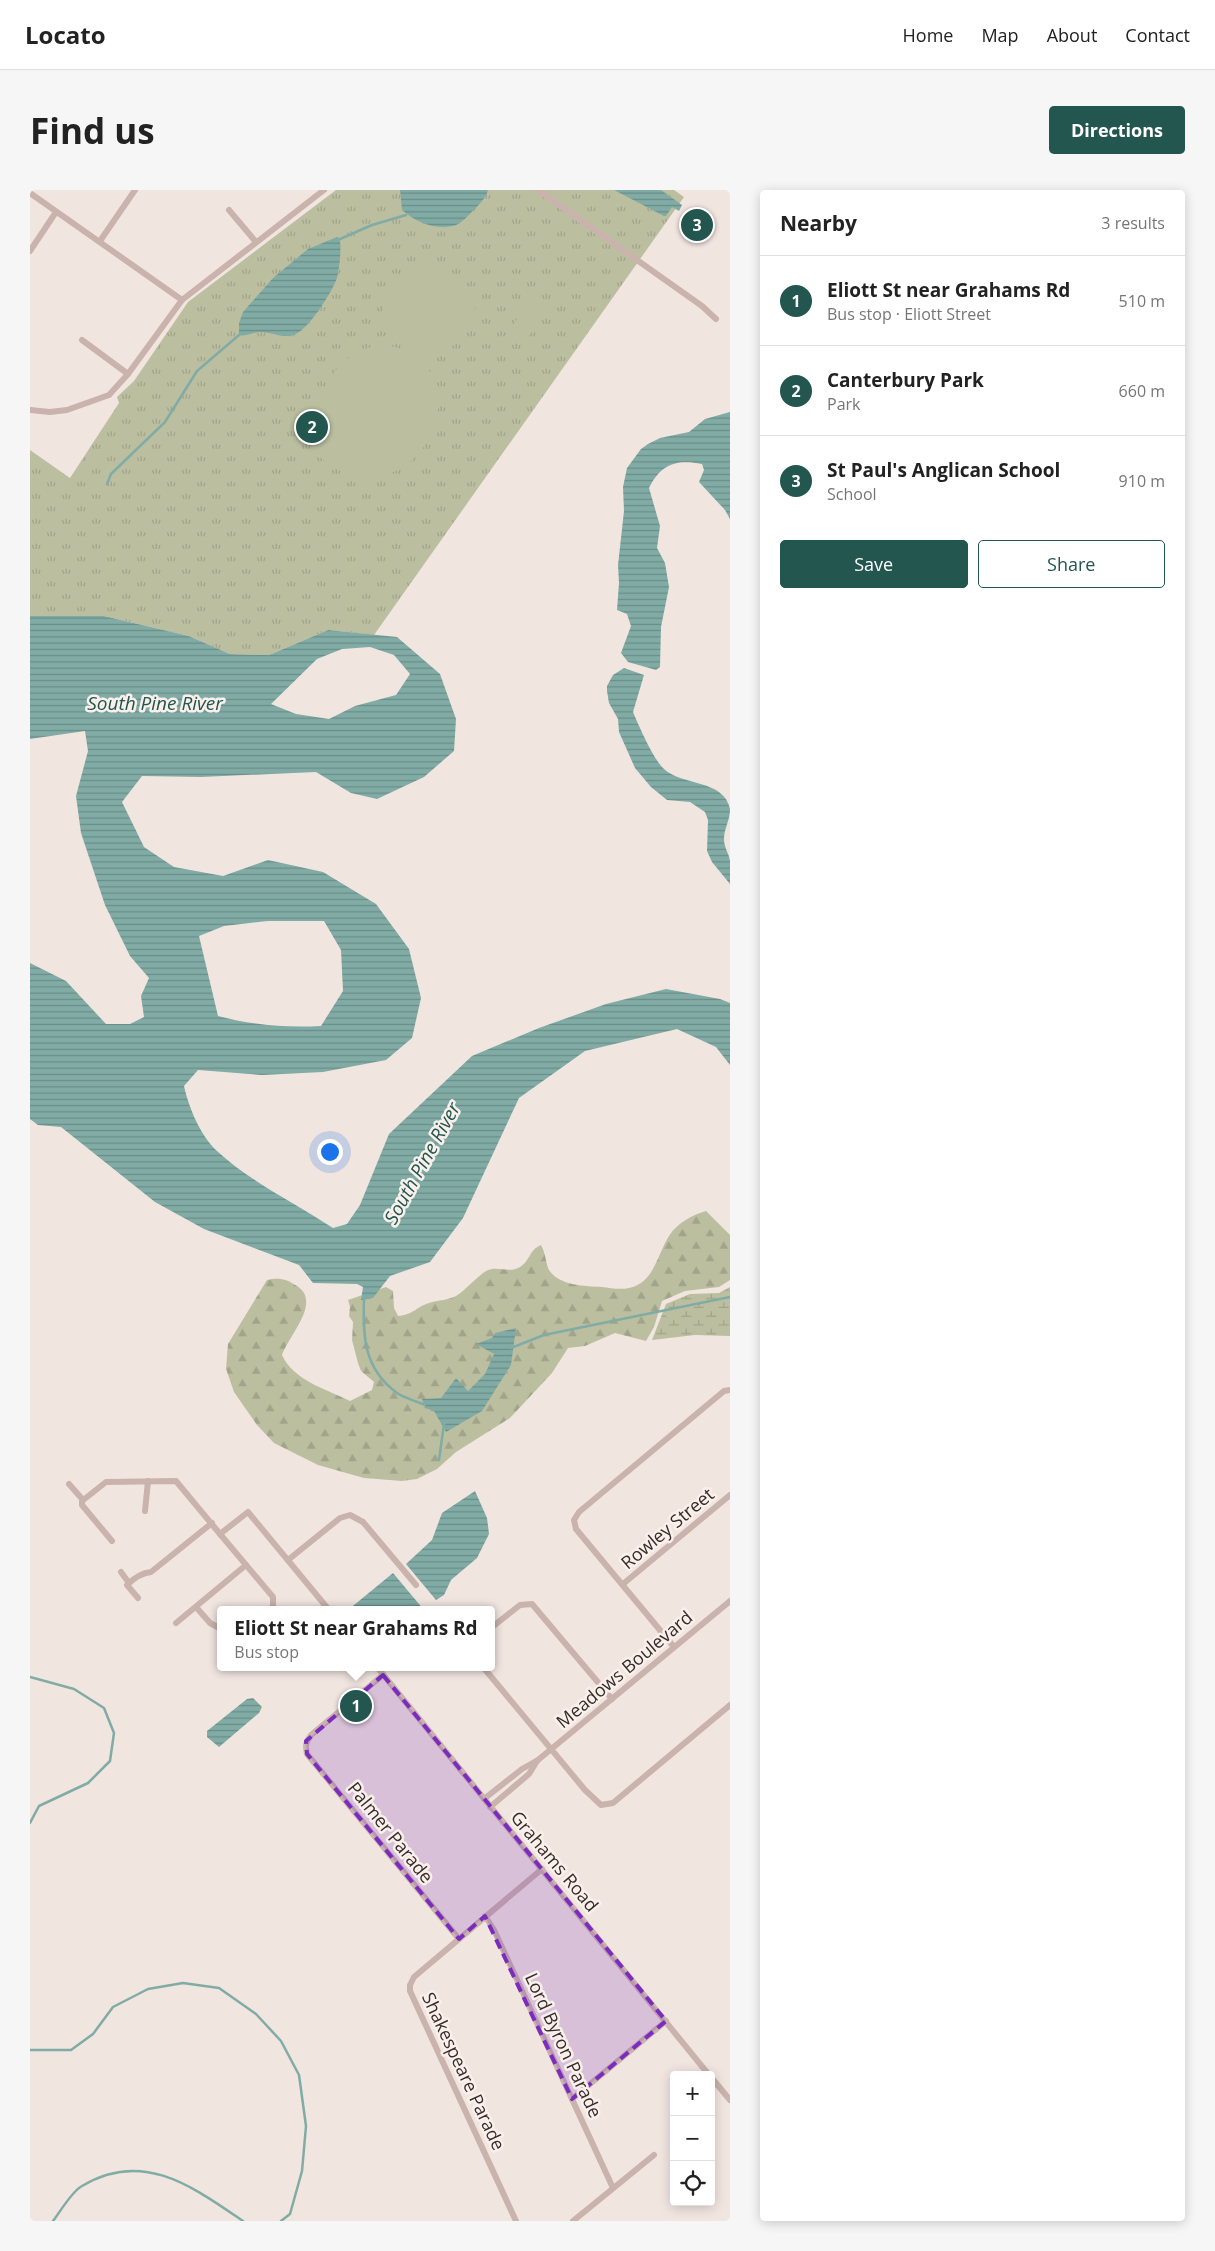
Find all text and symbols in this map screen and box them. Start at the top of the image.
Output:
text: Locato [25,18,106,51]
text: Home [903,23,953,47]
text: Map [981,23,1019,47]
text: About [1047,23,1097,47]
text: Contact [1125,23,1190,47]
button: Directions [1049,106,1185,154]
text: Find us [30,107,155,154]
pin: 3 [681,206,713,244]
text: Nearby [780,209,857,237]
text: 3 results [1101,212,1165,234]
text: Eliott St near Grahams Rd [827,277,1070,303]
text: 1 [791,290,801,312]
text: 510 m [1119,290,1165,312]
text: Bus stop · Eliott Street [827,303,991,325]
text: Canterbury Park [827,367,984,393]
text: 2 [791,380,801,402]
text: 660 m [1119,380,1165,402]
text: Park [827,393,860,415]
pin: 2 [296,408,328,446]
text: St Paul's Anglican School [827,457,1060,483]
text: 3 [791,470,801,492]
text: 910 m [1119,470,1165,492]
text: School [827,483,877,505]
button: Save [780,540,968,588]
button: Share [978,540,1165,588]
water label: South Pine River [87,690,224,716]
water label: South Pine River [378,1096,467,1229]
your location [317,1139,343,1165]
street label: Rowley Street [615,1482,719,1574]
street label: Meadows Boulevard [551,1605,697,1733]
popup [217,1606,495,1671]
text: Eliott St near Grahams Rd [234,1615,478,1641]
text: Bus stop [234,1641,299,1663]
pin: 1 [340,1687,372,1725]
street label: Palmer Parade [343,1776,439,1888]
street label: Grahams Road [506,1806,604,1916]
street label: Lord Byron Parade [520,1969,608,2121]
street label: Shakespeare Parade [417,1988,511,2154]
map controls [670,2071,715,2206]
button: + [670,2071,715,2116]
button: − [670,2116,715,2161]
button: locate [670,2161,715,2206]

